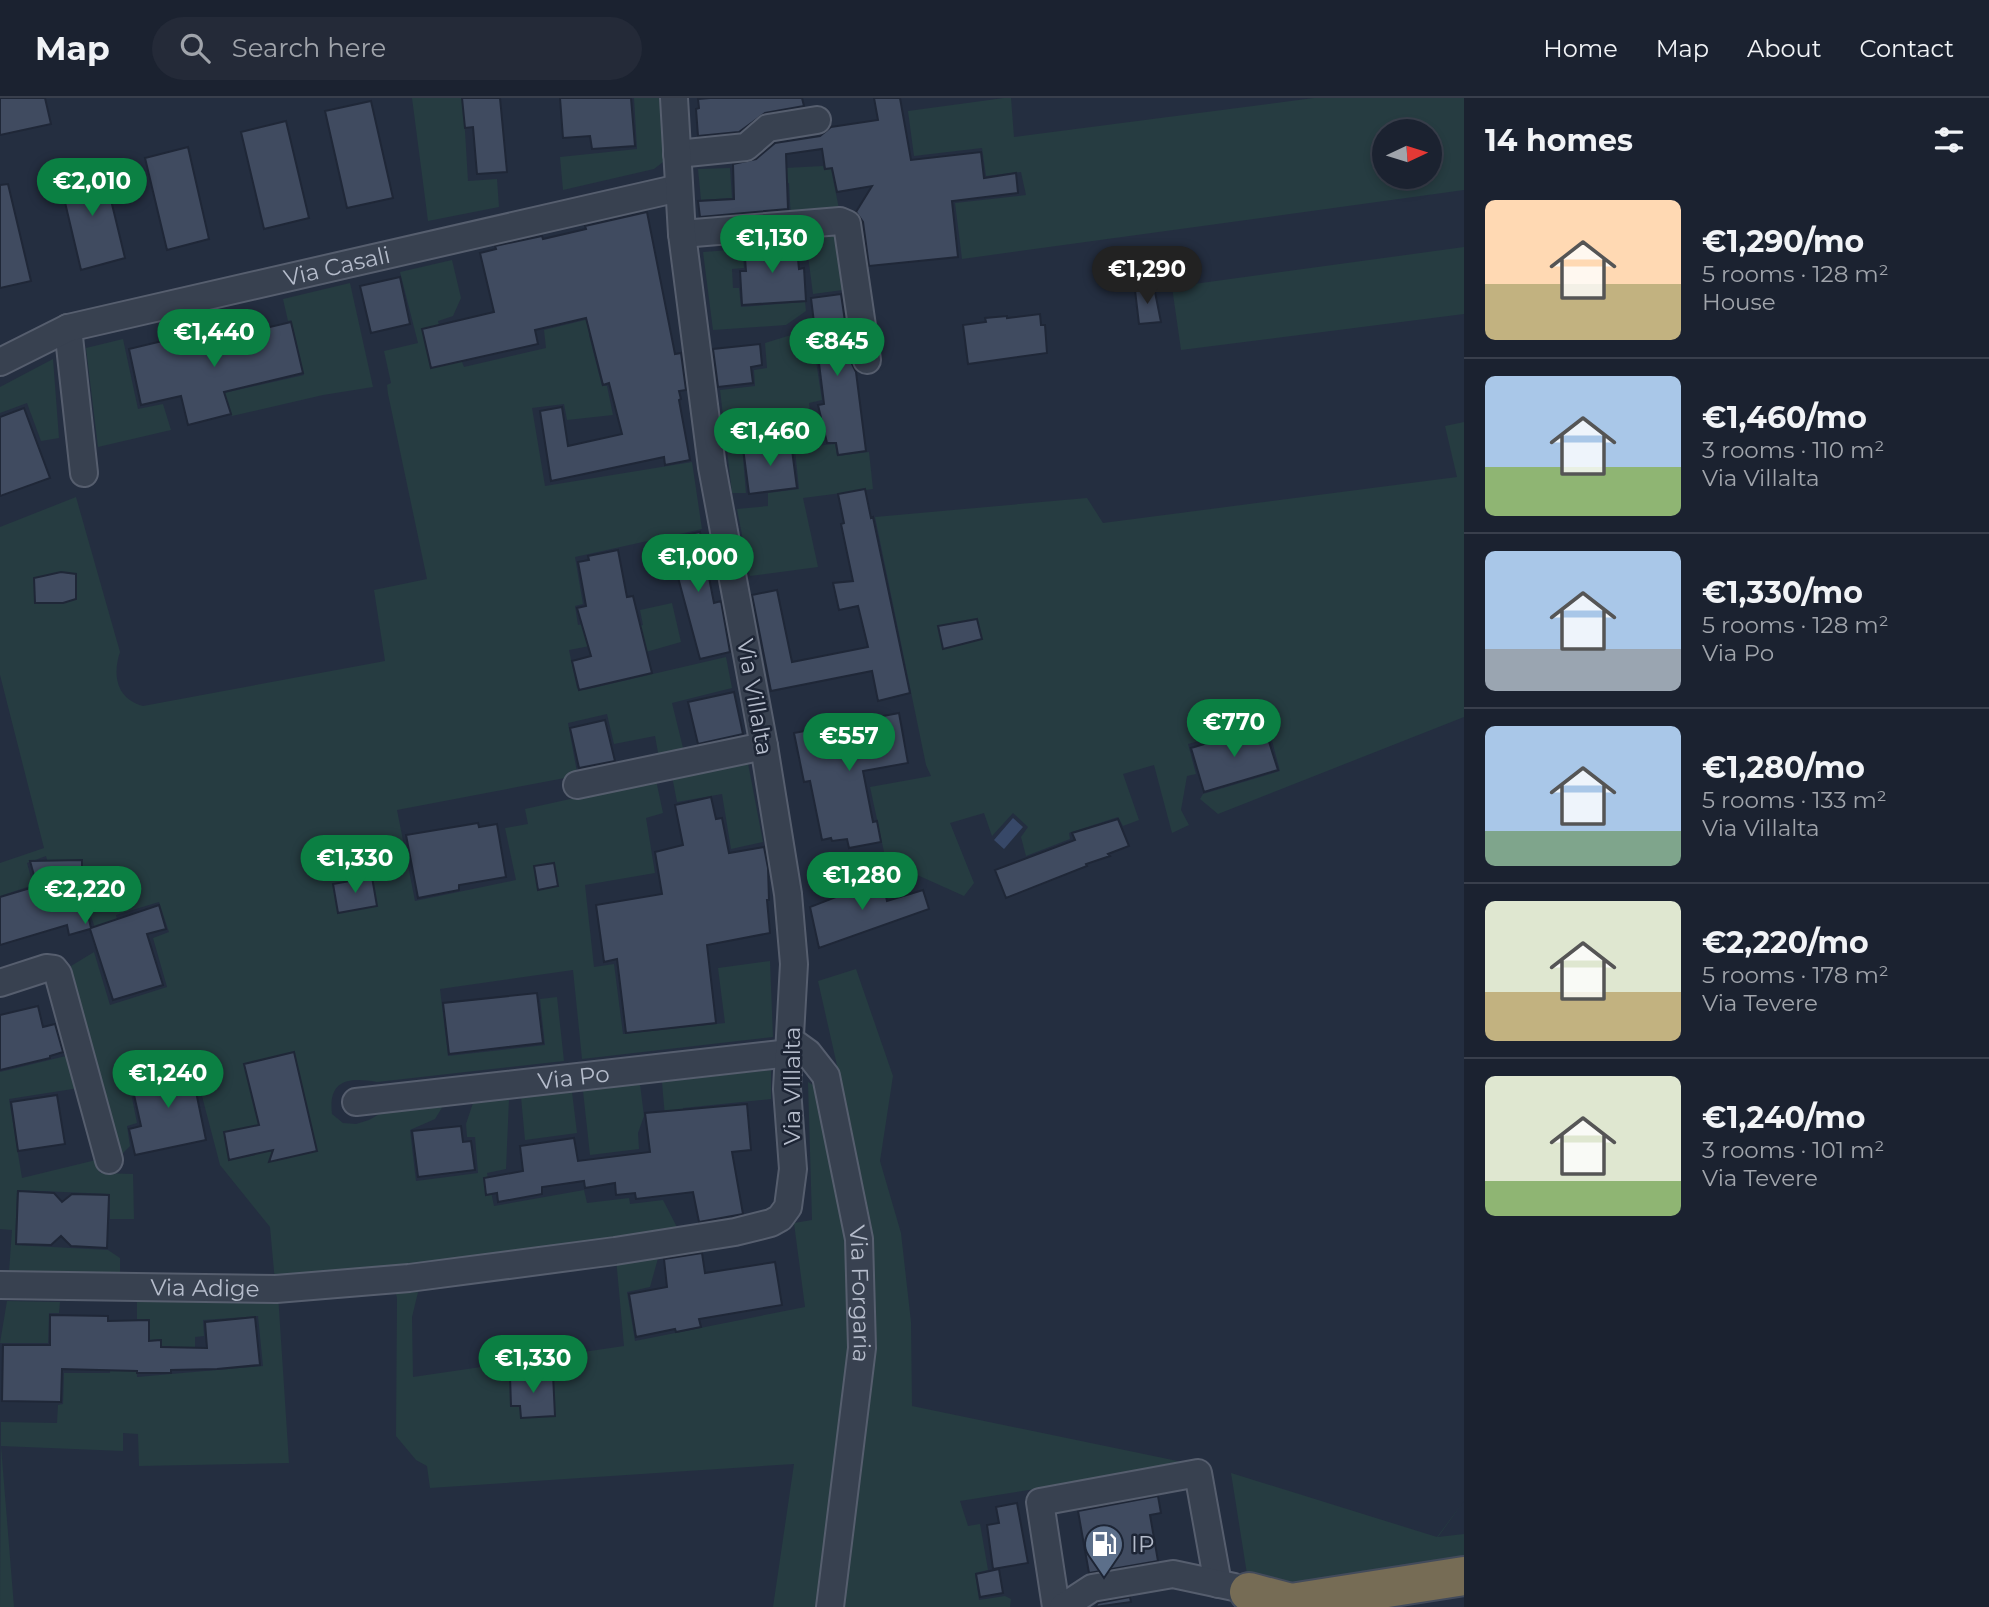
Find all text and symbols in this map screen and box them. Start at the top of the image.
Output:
search box [152,17,642,80]
text: Map [35,28,110,68]
icon: search [176,29,214,67]
text: Search here [232,32,386,64]
text: Home [1543,34,1618,63]
text: Map [1656,34,1709,63]
text: About [1747,34,1821,63]
text: Contact [1859,34,1954,63]
north arrow [1372,119,1442,189]
map controls [1372,119,1442,189]
icon: filters [1930,121,1968,159]
text: 14 homes [1485,122,1633,159]
pin: €2,010 [35,158,149,218]
text: €2,010 [53,167,131,195]
pin: €1,130 [715,216,829,275]
text: €1,290/mo [1702,223,1864,260]
text: €1,130 [736,224,808,252]
icon: home [1541,228,1625,312]
street label: Via Casali [281,241,393,292]
pin: €1,290 [1090,246,1204,306]
text: €1,290 [1108,255,1186,283]
text: 5 rooms · 128 m² [1702,260,1889,288]
text: House [1702,288,1776,316]
pin: €1,440 [157,310,271,369]
text: €1,440 [173,318,255,346]
pin: €845 [796,318,878,378]
text: €845 [805,327,869,355]
text: €1,460/mo [1702,399,1867,436]
icon: home [1541,404,1625,488]
pin: €1,460 [713,408,827,468]
text: €1,460 [730,417,810,445]
text: 3 rooms · 110 m² [1702,436,1884,464]
text: Via Villalta [1702,464,1820,492]
pin: €1,000 [641,534,755,594]
text: €1,000 [658,543,738,571]
text: €1,330/mo [1702,574,1863,611]
icon: home [1541,579,1625,663]
text: 5 rooms · 128 m² [1702,611,1889,639]
street label: Via Villalta [731,637,779,757]
text: Via Po [1702,639,1774,667]
pin: €770 [1193,700,1275,759]
text: €770 [1203,708,1265,736]
pin: €557 [808,714,890,773]
text: €557 [819,722,879,750]
text: €1,280/mo [1702,749,1865,786]
icon: home [1541,754,1625,838]
text: 5 rooms · 133 m² [1702,786,1887,814]
text: Via Villalta [1702,814,1820,842]
pin: €1,330 [298,836,412,895]
text: €1,330 [317,844,393,872]
pin: €1,280 [805,852,919,912]
text: €1,280 [823,861,901,889]
pin: €2,220 [28,866,142,926]
text: €2,220 [44,875,126,903]
text: €2,220/mo [1702,924,1869,961]
icon: home [1541,929,1625,1013]
text: 5 rooms · 178 m² [1702,961,1889,989]
text: Via Tevere [1702,989,1818,1017]
street label: Via VIllalta [778,1027,806,1145]
pin: €1,240 [111,1051,225,1110]
text: €1,240 [129,1059,207,1087]
street label: Via Po [536,1059,611,1095]
text: €1,240/mo [1702,1099,1865,1136]
icon: home [1541,1104,1625,1188]
text: 3 rooms · 101 m² [1702,1136,1884,1164]
text: Via Tevere [1702,1164,1818,1192]
street label: Via Forgaria [843,1223,876,1364]
street label: Via Adige [150,1273,260,1303]
pin: €1,330 [476,1336,590,1395]
text: €1,330 [495,1344,571,1372]
fuel station icon: IP [1083,1523,1125,1578]
place label: IP [1131,1530,1154,1558]

